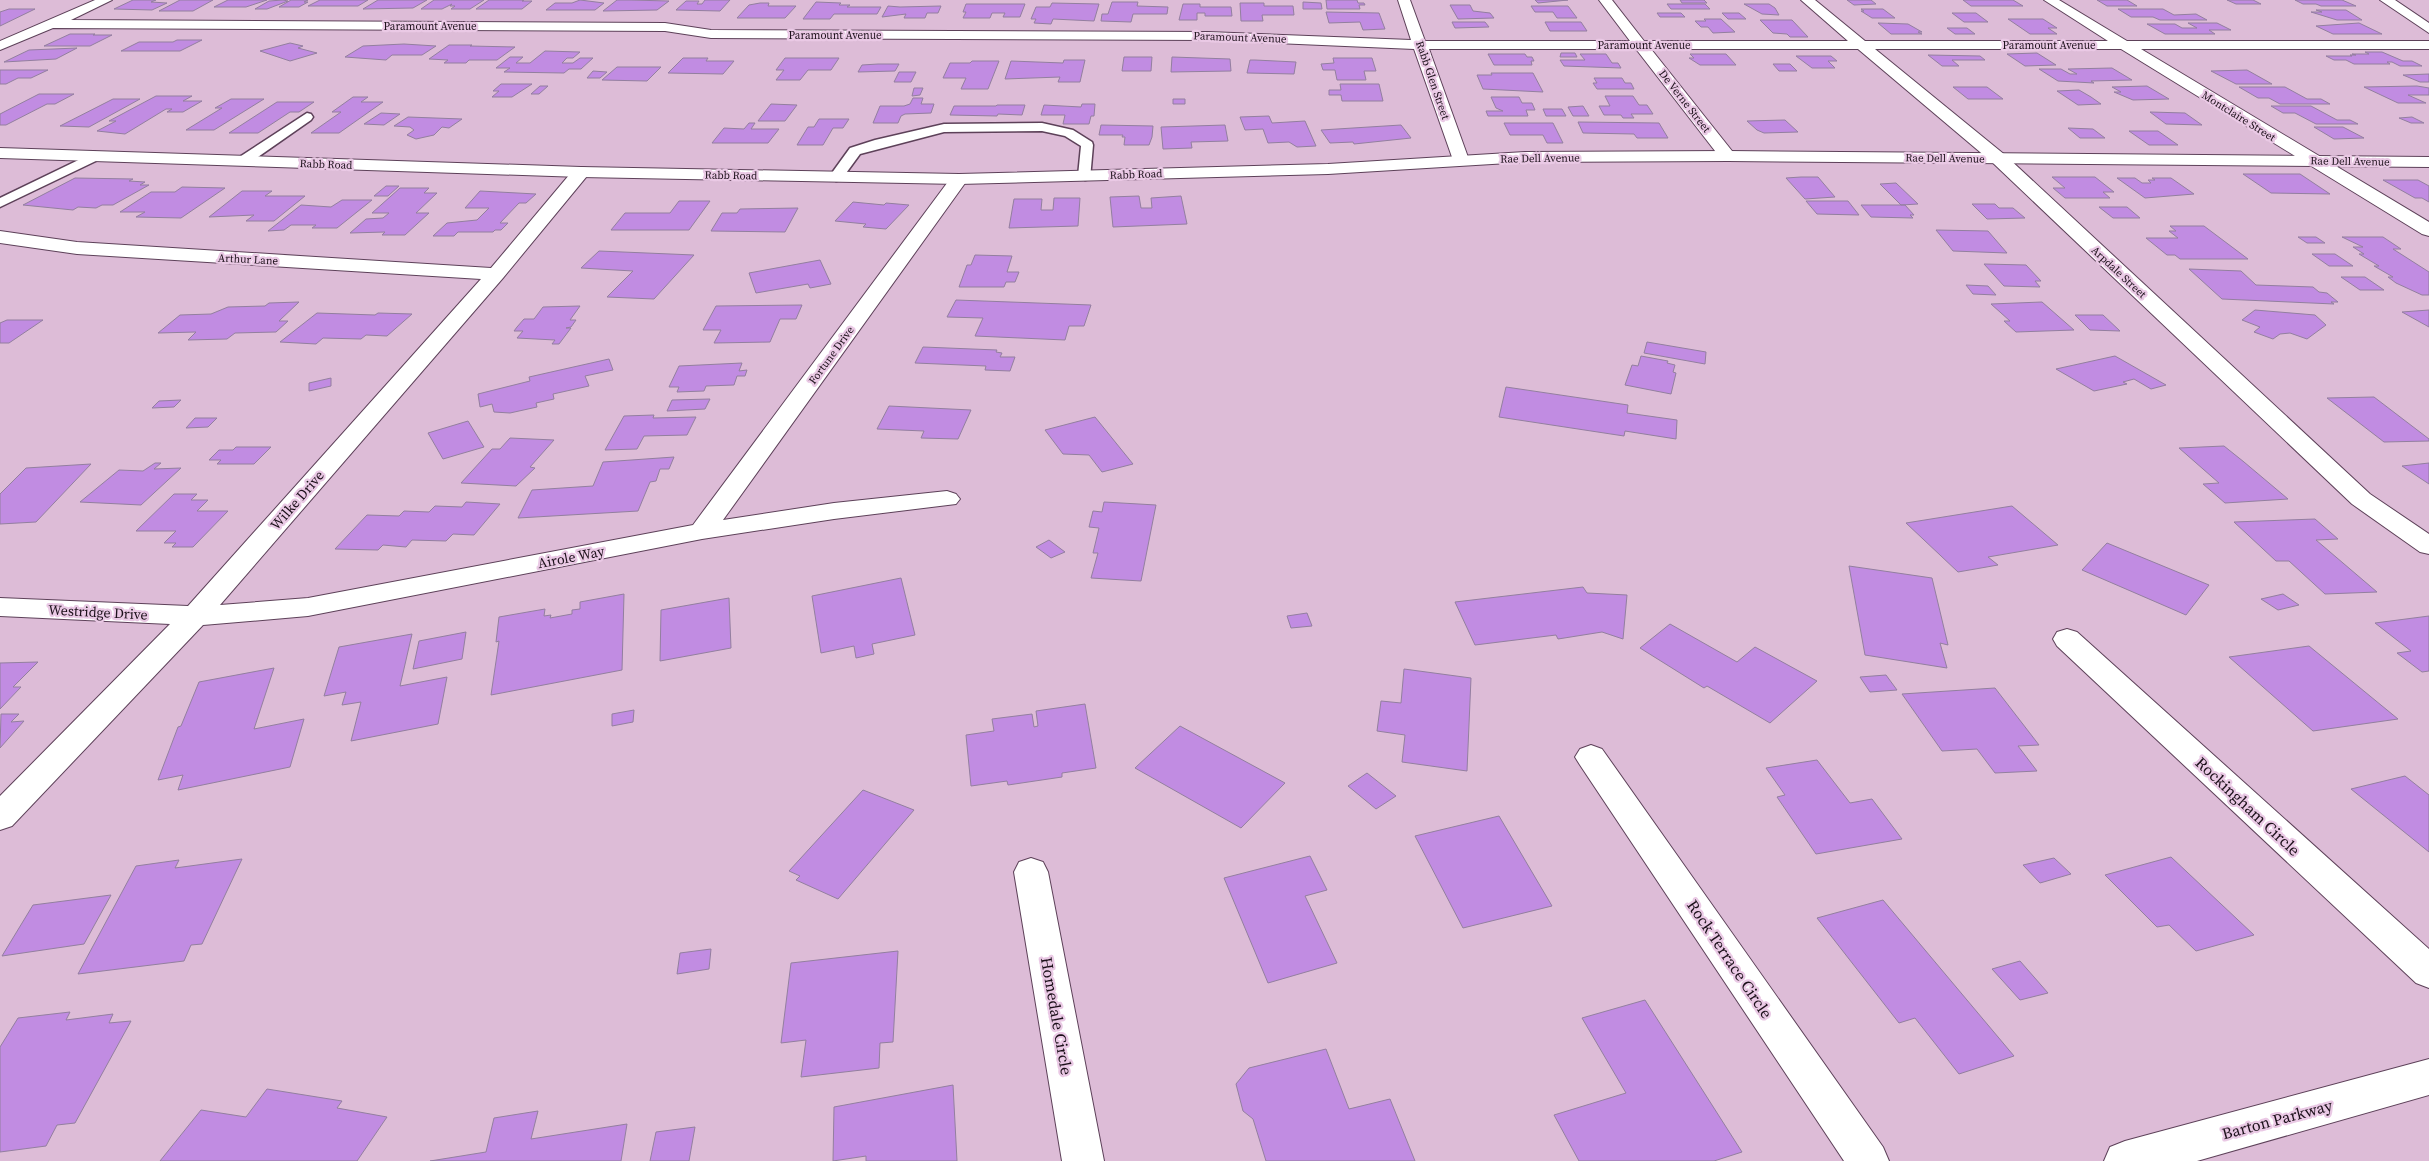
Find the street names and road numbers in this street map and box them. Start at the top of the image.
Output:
street label: Paramount Avenue [383,19,477,34]
street label: Paramount Avenue [788,28,882,43]
street label: Paramount Avenue [1193,28,1287,47]
street label: Paramount Avenue [1597,38,1691,53]
street label: Paramount Avenue [2002,38,2096,53]
street label: Rabb Glen Street [1412,39,1453,122]
street label: De Verne Street [1655,67,1714,136]
street label: Montclaire Street [2199,88,2279,145]
street label: Rae Dell Avenue [1500,150,1580,167]
street label: Rae Dell Avenue [1905,150,1985,167]
street label: Rae Dell Avenue [2310,153,2390,170]
street label: Rabb Road [299,156,353,173]
street label: Rabb Road [1109,166,1163,183]
street label: Rabb Road [704,168,758,183]
street label: Arpdale Street [2088,243,2150,302]
street label: Arthur Lane [217,250,279,269]
street label: Fortune Drive [805,323,858,387]
street label: Wilke Drive [265,466,329,534]
street label: Airole Way [536,541,607,573]
street label: Westridge Drive [48,599,148,625]
street label: Rockingham Circle [2191,752,2305,860]
street label: Rock Terrace Circle [1682,895,1778,1023]
street label: Homedale Circle [1036,955,1078,1077]
street label: Barton Parkway [2219,1093,2335,1144]

